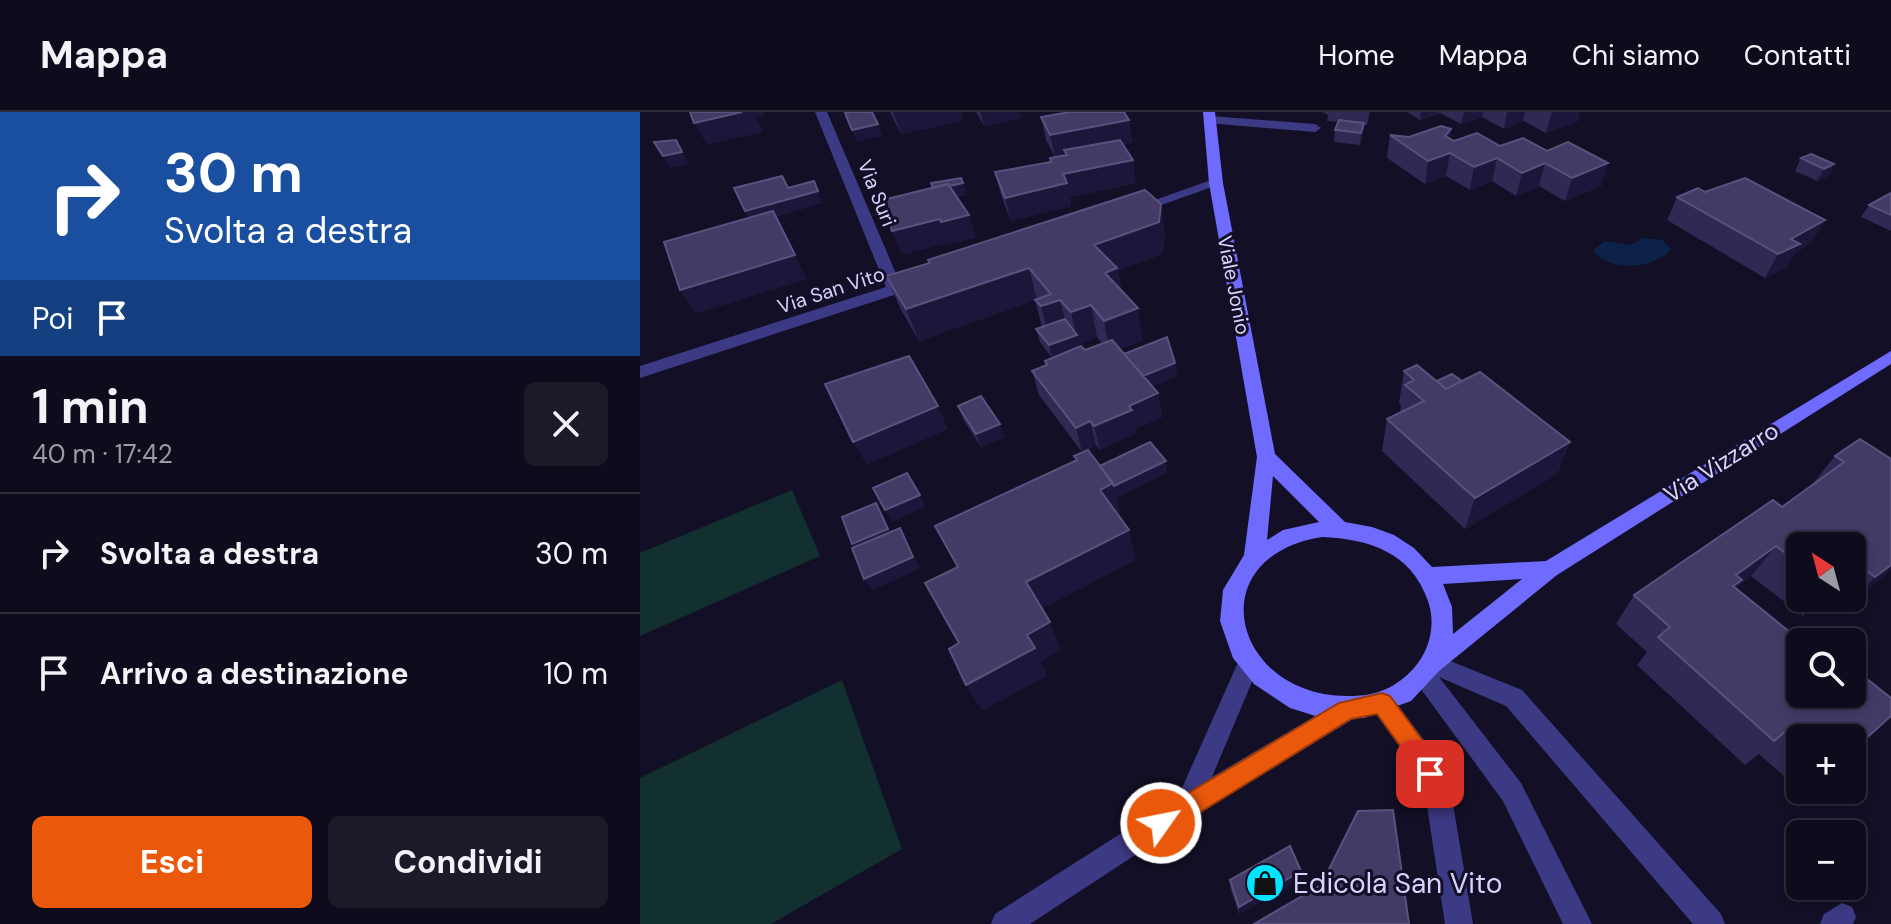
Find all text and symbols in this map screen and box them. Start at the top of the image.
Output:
text: Mappa [40,30,168,80]
text: Home [1318,37,1395,74]
text: Mappa [1439,37,1528,74]
text: Chi siamo [1572,37,1700,74]
text: Contatti [1744,37,1851,74]
text: 30 m [164,136,303,209]
icon: right [32,144,136,248]
street label: Via Suri [852,156,902,230]
text: Svolta a destra [164,207,412,254]
street label: Viale Jonio [1212,233,1256,337]
street label: Via San Vito [774,260,888,320]
icon: arrive [90,296,134,340]
text: Poi [32,299,74,338]
text: 1 min [32,375,149,438]
button: close [524,382,608,466]
street label: Via Vizzarro [1658,415,1784,509]
text: 40 m · 17:42 [32,437,173,471]
icon: right [32,531,76,575]
north arrow [1786,532,1866,612]
map controls [1786,532,1866,900]
text: Svolta a destra [100,534,319,573]
text: 30 m [535,534,608,573]
button: search [1786,628,1866,708]
icon: arrive [32,651,76,695]
text: Arrivo a destinazione [100,654,409,693]
text: 10 m [543,654,608,693]
button: + [1786,724,1866,804]
pin [1396,740,1464,808]
icon: arrive [1408,752,1452,796]
position arrow [1119,781,1203,865]
button: Esci [32,816,312,908]
button: Condividi [328,816,608,908]
button: − [1786,820,1866,900]
shop icon: Edicola San Vito [1244,862,1286,904]
place label: Edicola San Vito [1293,865,1502,902]

